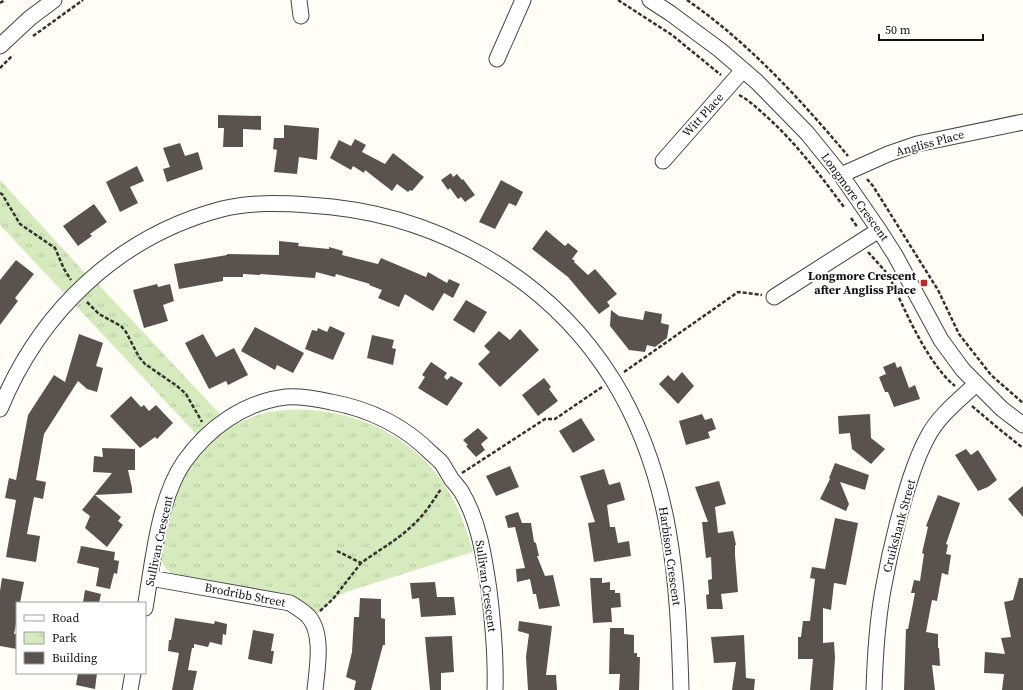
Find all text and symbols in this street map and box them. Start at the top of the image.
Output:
scale bar [879,16,983,42]
text: 50 m [885,22,911,38]
street label: Witt Place [679,90,727,140]
street label: Angliss Place [894,126,966,160]
street label: Longmore Crescent [818,150,893,244]
place label: Longmore Crescent after Angliss Place [808,268,917,298]
marker: Longmore Crescent after Angliss Place [919,278,929,288]
street label: Cruikshank Street [879,478,919,574]
street label: Sullivan Crescent [142,494,176,588]
street label: Harbison Crescent [655,506,685,606]
street label: Sullivan Crescent [472,539,500,633]
street label: Brodribb Street [203,579,287,611]
legend [16,602,146,674]
text: Road [52,610,79,626]
text: Park [52,630,77,646]
text: Building [52,650,97,666]

